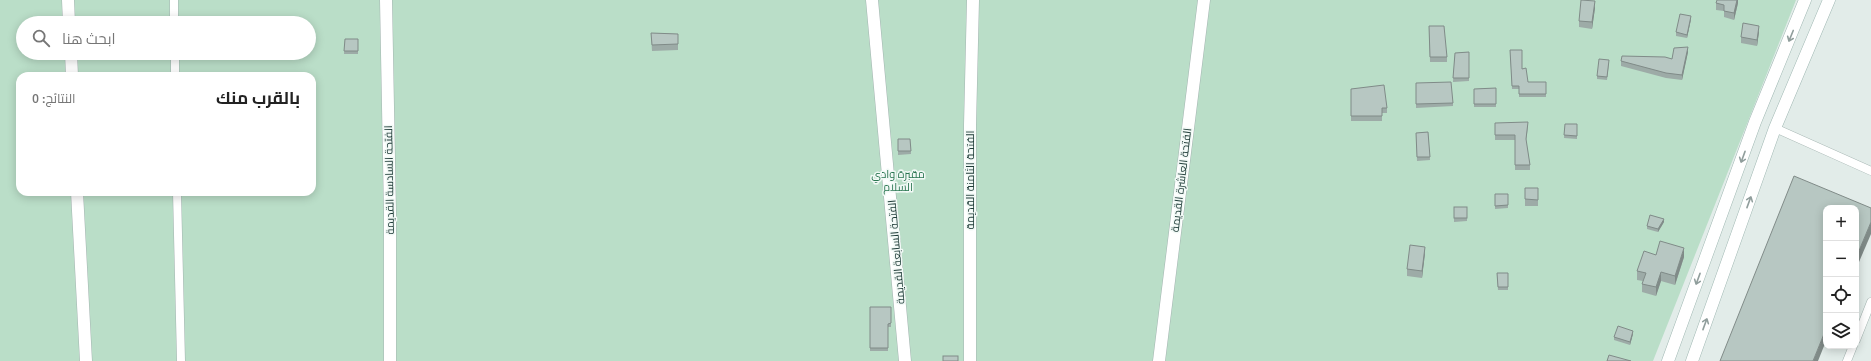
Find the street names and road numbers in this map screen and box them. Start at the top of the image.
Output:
street label: الفتحة السادسة القديمة [382,125,397,235]
street label: الفتحة العاشرة القديمة [1169,127,1194,233]
street label: الفتحة الثامنة القديمة [964,131,977,229]
street label: الفتحة السابعة القديمة [885,199,908,305]

